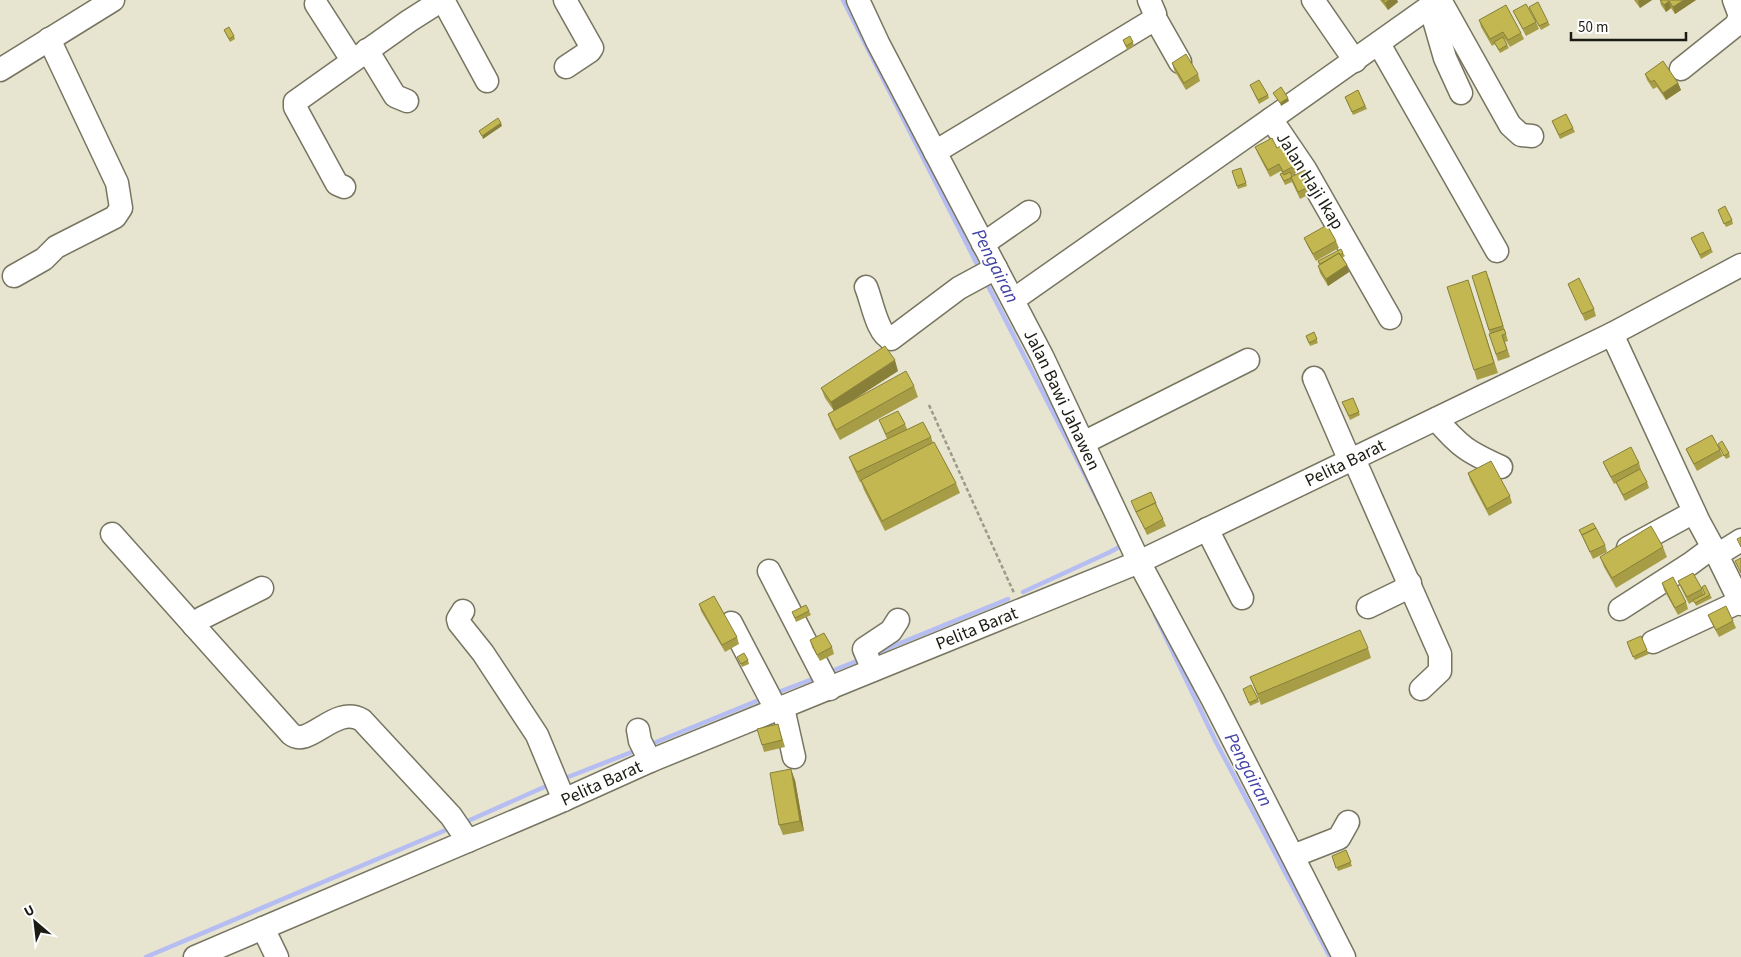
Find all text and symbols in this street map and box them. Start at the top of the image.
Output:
scale bar [1571,10,1686,42]
text: 50 m [1578,17,1608,38]
street label: Jalan Haji Ikap [1270,127,1350,235]
water label: Pengairan [965,224,1025,308]
street label: Jalan Bawi Jahawen [1018,325,1107,475]
street label: Pelita Barat [1301,433,1389,493]
street label: Pelita Barat [932,600,1021,656]
water label: Pengairan [1217,728,1279,812]
street label: Pelita Barat [557,754,646,812]
north arrow [10,897,60,947]
text: U [21,900,38,922]

